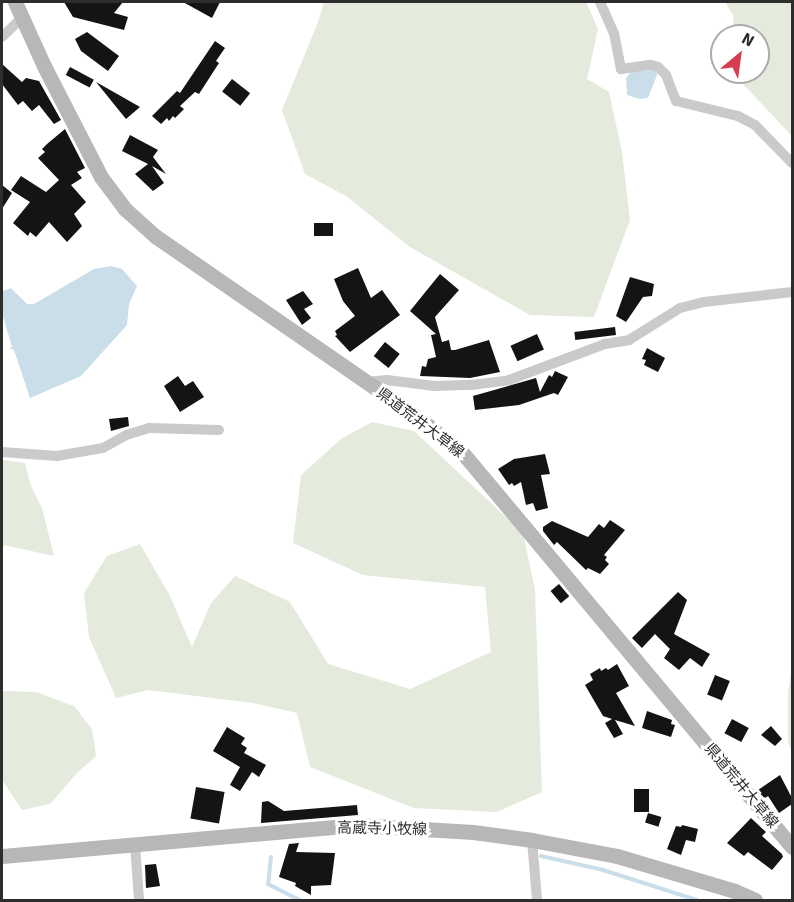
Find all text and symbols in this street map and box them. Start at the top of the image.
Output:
north arrow [710,24,770,84]
text: N [738,29,757,51]
street label: 県道荒井大草線 [373,384,467,462]
street label: 県道荒井大草線 [700,740,782,832]
street label: 高蔵寺小牧線 [337,819,427,839]

